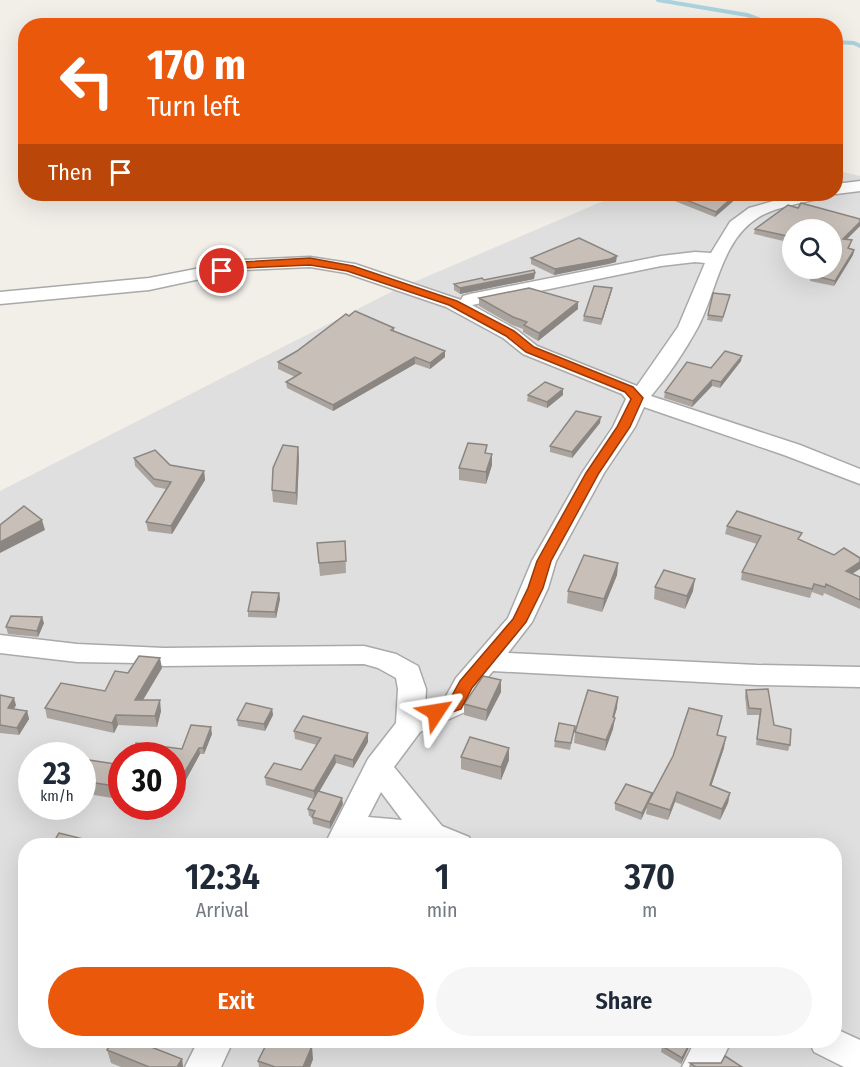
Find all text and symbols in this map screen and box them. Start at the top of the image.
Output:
text: 170 m [147,40,246,90]
icon: left [48,42,126,120]
text: Turn left [147,91,240,123]
icon: arrive [104,156,137,189]
text: Then [48,159,92,186]
map controls [782,219,842,279]
button: search [782,219,842,279]
pin [196,245,247,296]
icon: arrive [205,254,238,287]
position arrow [404,680,468,744]
speed limit sign: 30 [108,742,186,820]
text: 23 [43,756,71,792]
text: km/h [40,787,74,805]
text: 12:34 [185,855,260,899]
text: 1 [435,855,450,899]
text: 370 [624,855,675,899]
text: Arrival [196,898,249,922]
text: min [427,898,458,922]
text: m [642,898,657,922]
button: Exit [48,967,424,1036]
button: Share [436,967,812,1036]

